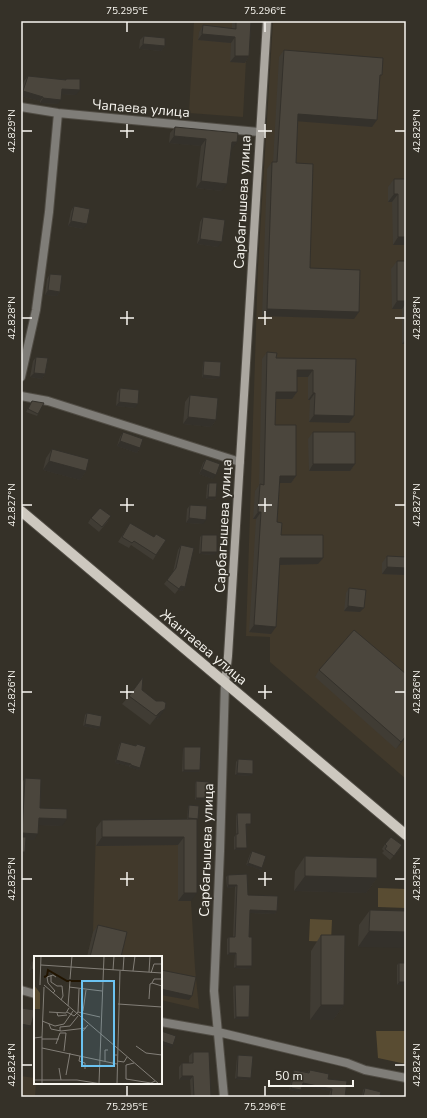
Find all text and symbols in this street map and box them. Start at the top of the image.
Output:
text: 75.295°E [106,4,148,18]
text: 75.296°E [244,4,286,18]
street label: Чапаева улица [91,95,191,122]
text: 42.829°N [5,109,19,153]
text: 42.829°N [410,109,424,153]
street label: Сарбагышева улица [230,135,255,269]
text: 42.828°N [5,296,19,340]
text: 42.828°N [410,296,424,340]
street label: Сарбагышева улица [211,459,236,593]
text: 42.827°N [5,483,19,527]
text: 42.827°N [410,483,424,527]
street label: Жантаева улица [156,605,251,690]
text: 42.826°N [5,670,19,714]
text: 42.826°N [410,670,424,714]
street label: Сарбагышева улица [195,783,218,917]
text: 42.825°N [5,857,19,901]
text: 42.825°N [410,857,424,901]
inset map [34,956,162,1084]
text: 42.824°N [5,1043,19,1087]
text: 42.824°N [410,1043,424,1087]
scale bar [269,1062,353,1088]
text: 50 m [275,1068,303,1084]
text: 75.295°E [106,1100,148,1114]
text: 75.296°E [244,1100,286,1114]

